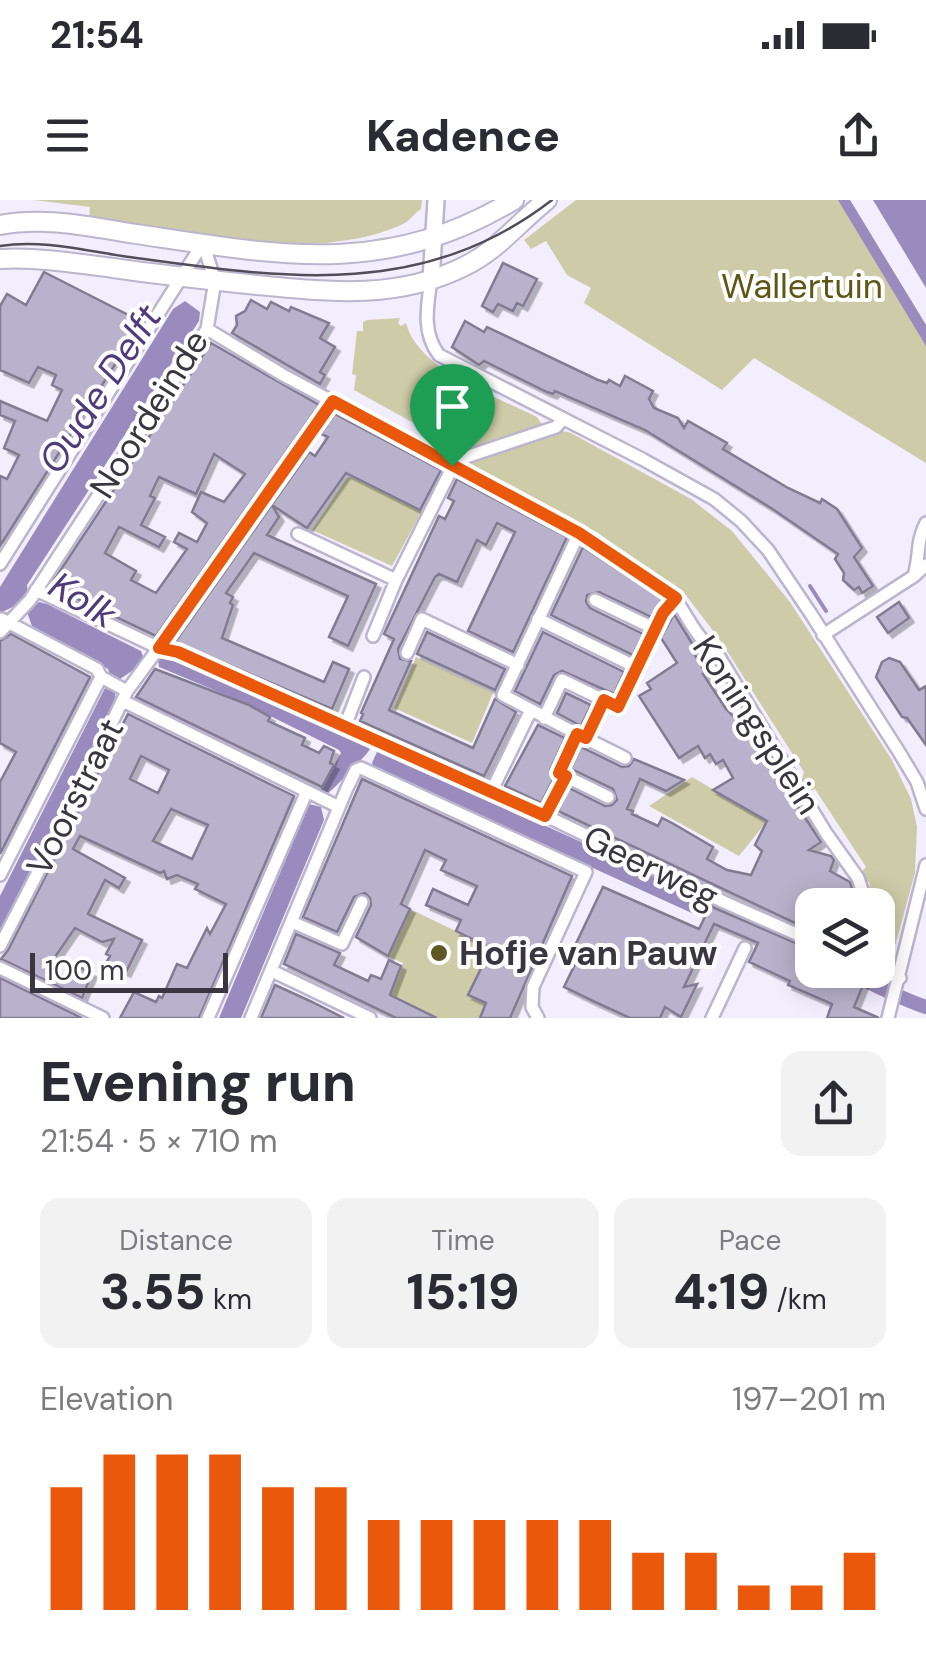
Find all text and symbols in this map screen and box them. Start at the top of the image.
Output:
text: 21:54 [50,10,144,60]
text: Kadence [366,106,560,165]
icon: menu [40,108,95,163]
icon: share [831,108,886,163]
park label: Wallertuin [721,263,883,309]
water label: Oude Delft [27,295,173,483]
street label: Noordeinde [79,321,219,507]
pin [410,364,495,467]
icon: arrive [425,379,480,434]
water label: Kolk [40,560,127,640]
street label: Koningsplein [682,627,832,823]
street label: Voorstraat [16,711,134,883]
street label: Geerweg [576,815,726,919]
map controls [795,888,895,988]
button: layers [795,888,895,988]
place label: Hofje van Pauw [459,930,718,976]
marker: Hofje van Pauw [428,942,450,964]
scale bar [30,948,228,993]
text: 100 m [45,952,124,989]
text: Evening run [40,1046,356,1118]
button: share [781,1051,886,1156]
text: 21:54 · 5 × 710 m [40,1120,277,1162]
text: Distance [119,1222,233,1259]
text: Time [431,1222,495,1259]
text: Pace [719,1222,781,1259]
text: 3.55 [100,1259,205,1325]
text: 15:19 [407,1259,519,1325]
text: 4:19 [673,1259,769,1325]
text: km [205,1281,252,1318]
text: /km [769,1281,827,1318]
text: Elevation [40,1378,173,1420]
text: 197–201 m [732,1378,886,1420]

